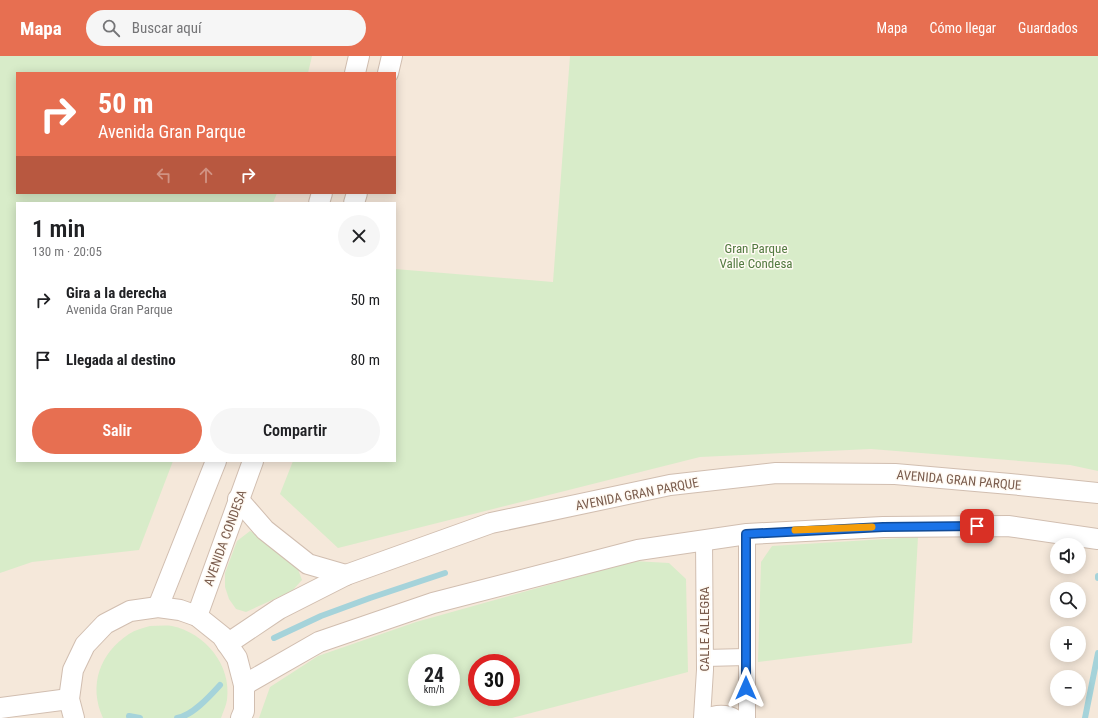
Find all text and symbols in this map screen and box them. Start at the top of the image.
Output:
search box [86,10,366,46]
text: Mapa [20,17,62,40]
icon: search [100,17,122,39]
text: Buscar aquí [132,19,202,37]
text: Mapa [877,20,908,36]
text: Cómo llegar [930,20,996,36]
text: Guardados [1018,20,1078,36]
text: 50 m [98,87,154,120]
icon: right [32,88,84,140]
text: Avenida Gran Parque [98,121,246,142]
icon: left [153,164,175,186]
icon: ahead [195,164,217,186]
icon: right [237,164,259,186]
text: 1 min [32,215,85,243]
button: close [338,215,380,257]
park label: Gran Parque Valle Condesa [719,241,793,271]
text: 130 m · 20:05 [32,244,102,259]
text: Gira a la derecha [66,284,167,302]
icon: right [32,289,54,311]
text: 50 m [350,291,380,309]
text: Avenida Gran Parque [66,302,173,317]
icon: arrive [32,349,54,371]
text: Llegada al destino [66,351,176,369]
text: 80 m [350,351,380,369]
button: Salir [32,408,202,454]
button: Compartir [210,408,380,454]
street label: AVENIDA GRAN PARQUE [896,467,1022,493]
street label: AVENIDA GRAN PARQUE [574,475,700,513]
street label: AVENIDA CONDESA [201,487,250,588]
pin [960,509,994,543]
icon: arrive [966,515,988,537]
map controls [1050,538,1086,706]
button: sound [1050,538,1086,574]
button: search [1050,582,1086,618]
street label: CALLE ALLEGRA [697,586,712,672]
button: + [1050,626,1086,662]
speed limit sign: 30 [468,654,520,706]
text: 24 [424,663,444,687]
position arrow [725,667,767,709]
button: − [1050,670,1086,706]
text: km/h [424,684,444,695]

